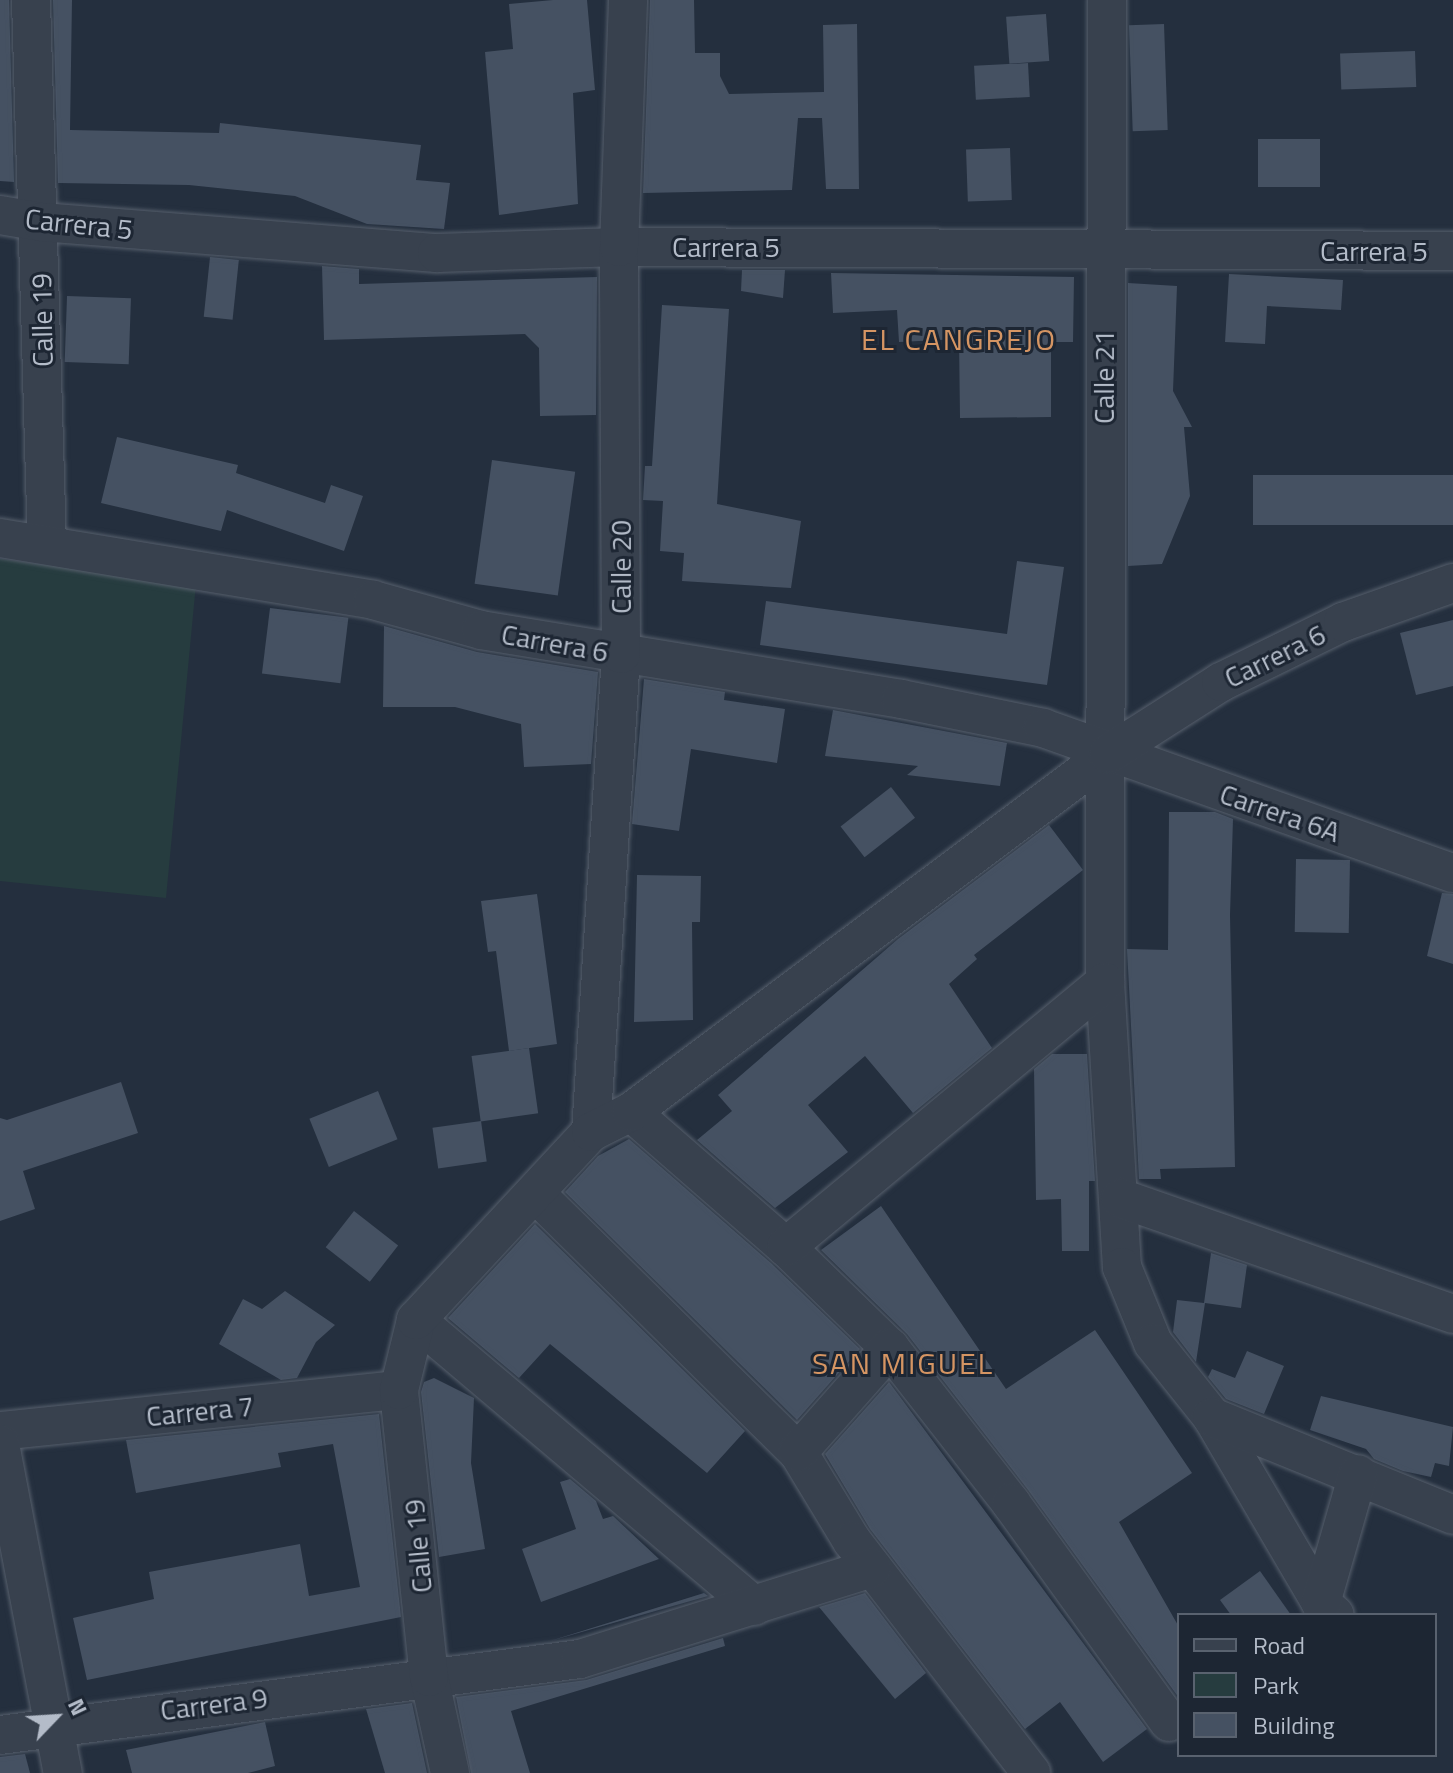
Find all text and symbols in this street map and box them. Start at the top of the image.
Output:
street label: Carrera 5 [24,202,134,246]
street label: Carrera 5 [672,230,780,264]
street label: Carrera 5 [1320,234,1428,268]
street label: Calle 19 [24,273,60,367]
district label: EL CANGREJO [861,321,1057,357]
street label: Calle 21 [1087,330,1121,424]
street label: Calle 20 [604,520,638,614]
street label: Carrera 6 [499,617,611,669]
street label: Carrera 6 [1219,617,1331,695]
street label: Carrera 6A [1216,777,1344,849]
district label: SAN MIGUEL [812,1345,994,1381]
street label: Carrera 7 [145,1389,255,1433]
street label: Calle 19 [397,1498,439,1594]
legend [1177,1613,1437,1757]
text: Road [1253,1627,1305,1663]
text: Park [1253,1667,1299,1703]
north arrow [16,1677,96,1757]
street label: Carrera 9 [158,1681,270,1727]
text: N [59,1693,96,1721]
text: Building [1253,1707,1335,1743]

